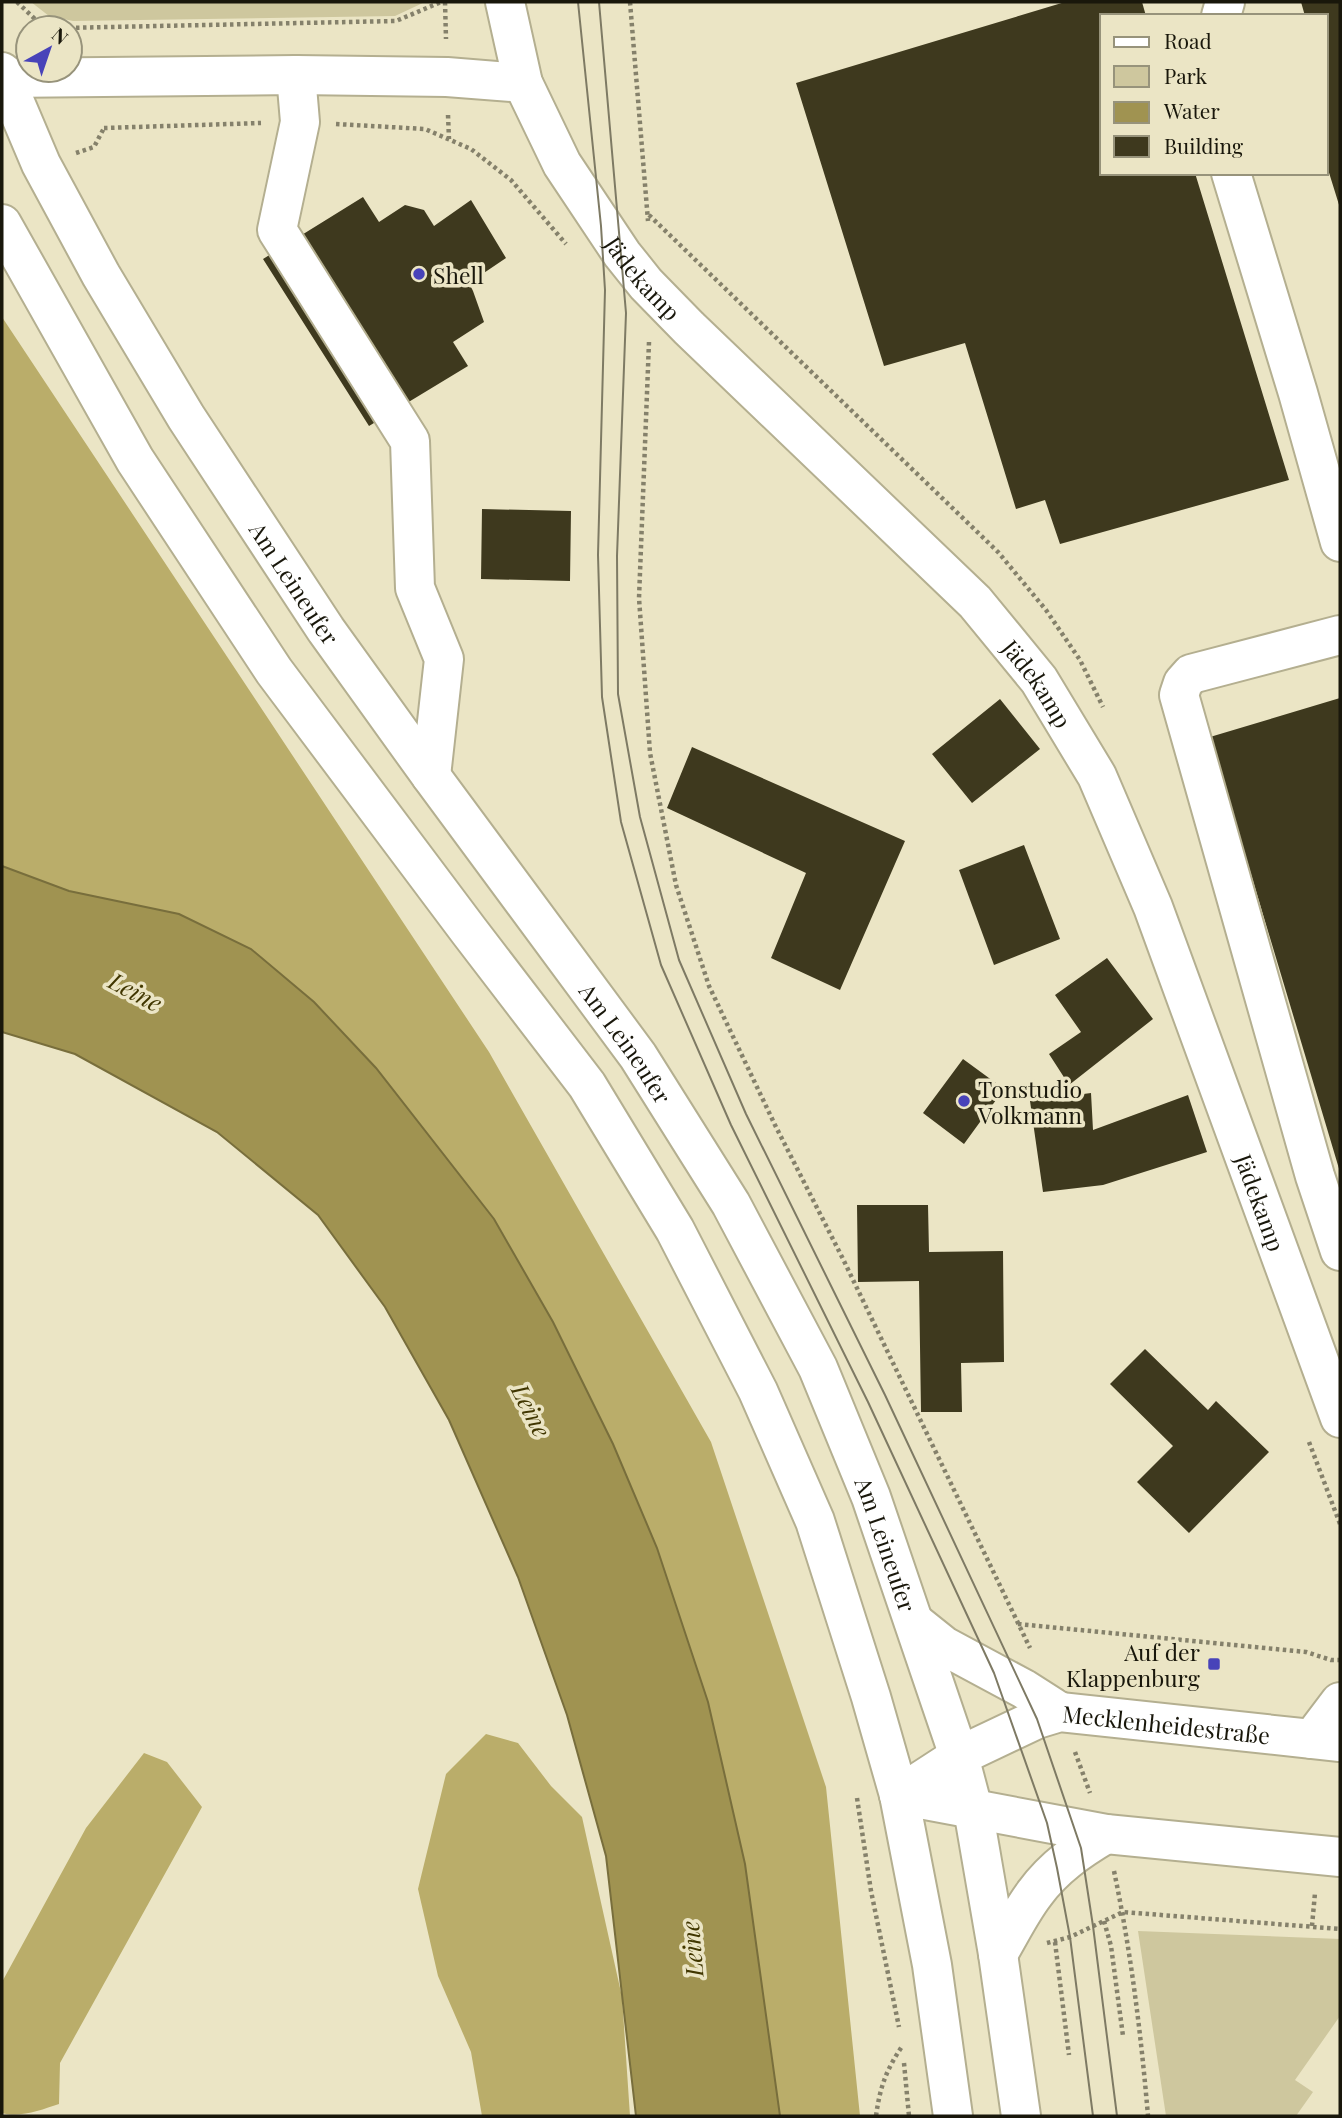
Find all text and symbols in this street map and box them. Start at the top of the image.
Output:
north arrow [14,14,84,84]
legend [1100,14,1328,175]
text: N [47,21,74,50]
text: Road [1164,26,1212,54]
text: Park [1164,61,1208,89]
text: Water [1163,96,1220,124]
text: Building [1164,131,1243,159]
street label: Jädekamp [598,229,688,326]
place label: Shell [433,259,484,290]
marker: Shell [411,266,427,282]
street label: Am Leineufer [243,515,347,650]
street label: Jädekamp [996,632,1079,733]
water label: Leine [103,963,168,1018]
street label: Am Leineufer [573,975,679,1109]
place label: Tonstudio Volkmann [977,1073,1082,1130]
marker: Tonstudio Volkmann [956,1093,972,1109]
street label: Jädekamp [1229,1148,1293,1255]
water label: Leine [505,1377,559,1442]
street label: Am Leineufer [848,1471,924,1615]
place label: Auf der Klappenburg [1066,1636,1200,1693]
marker: Auf der Klappenburg [1206,1656,1222,1672]
street label: Mecklenheidestraße [1061,1697,1272,1750]
water label: Leine [673,1920,709,1979]

